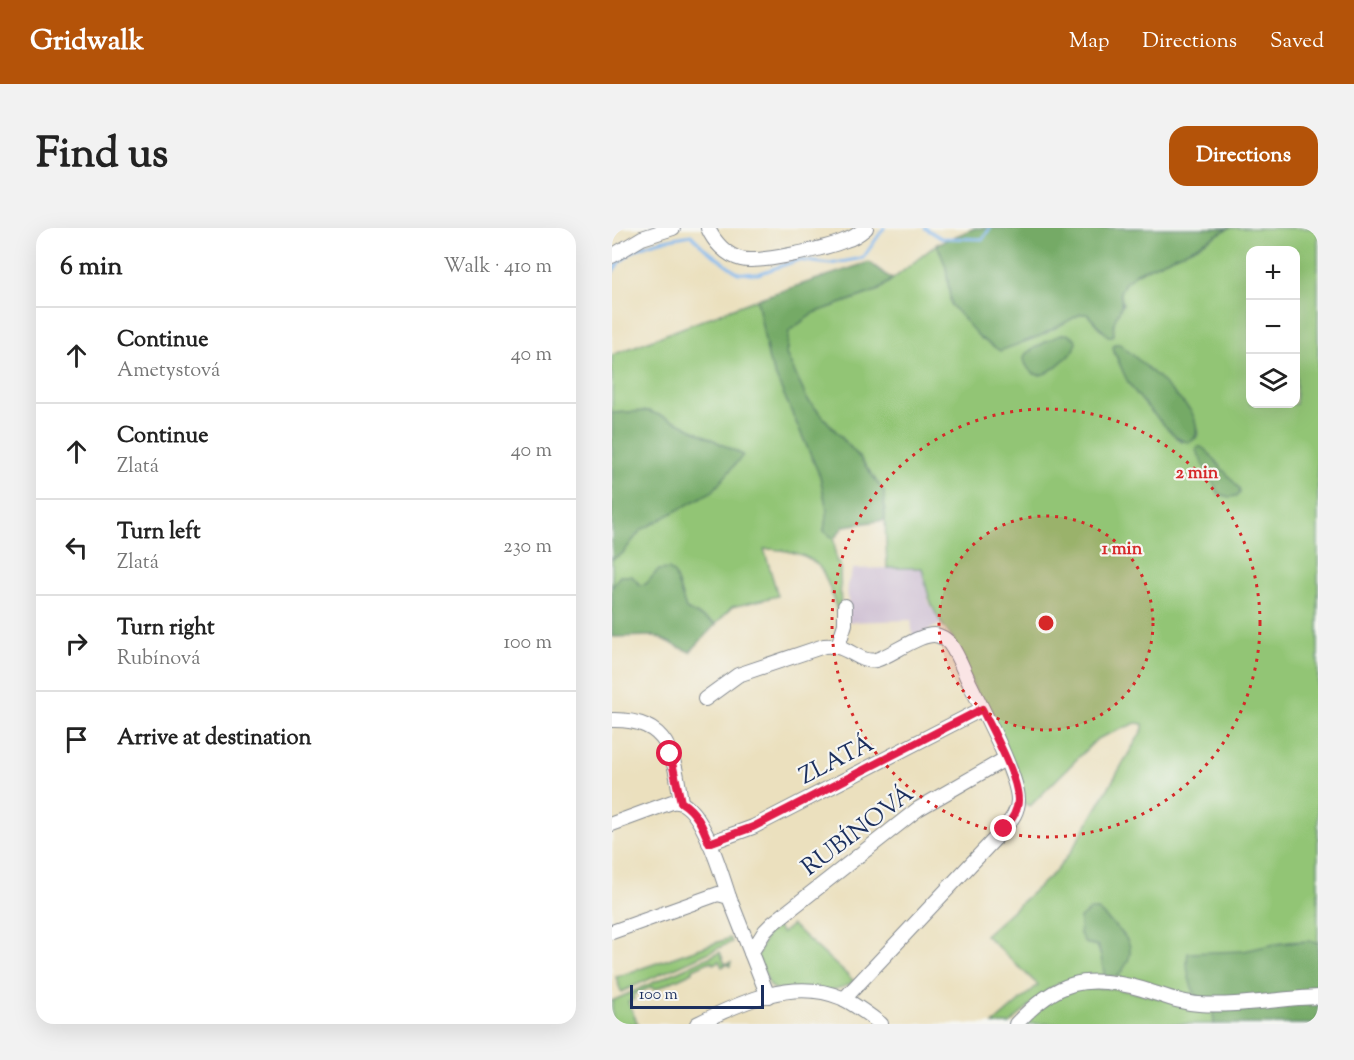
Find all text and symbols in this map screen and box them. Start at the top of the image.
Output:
text: Gridwalk [30,22,144,62]
text: Map [1069,27,1109,57]
text: Directions [1142,27,1237,57]
text: Saved [1270,27,1324,57]
text: Find us [36,126,168,186]
button: Directions [1169,126,1318,186]
map controls [1246,246,1300,408]
button: + [1246,246,1300,300]
text: 6 min [60,249,123,286]
text: Walk · 410 m [443,253,552,282]
button: − [1246,300,1300,354]
text: Continue [117,325,208,357]
icon: ahead [60,339,93,372]
text: 40 m [511,341,552,370]
button: layers [1246,354,1300,408]
text: Ametystová [117,357,220,386]
text: Continue [117,421,208,453]
icon: ahead [60,435,93,468]
text: 40 m [511,437,552,466]
text: Zlatá [117,453,159,482]
text: 2 min [1176,461,1219,487]
text: Turn left [117,517,200,549]
icon: left [60,531,93,564]
text: 230 m [503,533,552,562]
text: 1 min [1102,537,1143,563]
text: Zlatá [117,549,159,578]
text: Turn right [117,613,214,645]
centre of rings [1036,613,1056,633]
icon: right [60,627,93,660]
text: 100 m [503,629,552,658]
text: Rubínová [117,645,200,674]
icon: arrive [60,723,93,756]
text: Arrive at destination [117,723,312,755]
street label: ZLATÁ [794,727,881,794]
route start [656,740,682,766]
street label: RUBÍNOVÁ [795,778,922,885]
route end [990,815,1016,841]
scale bar [630,982,764,1010]
text: 100 m [639,984,678,1007]

